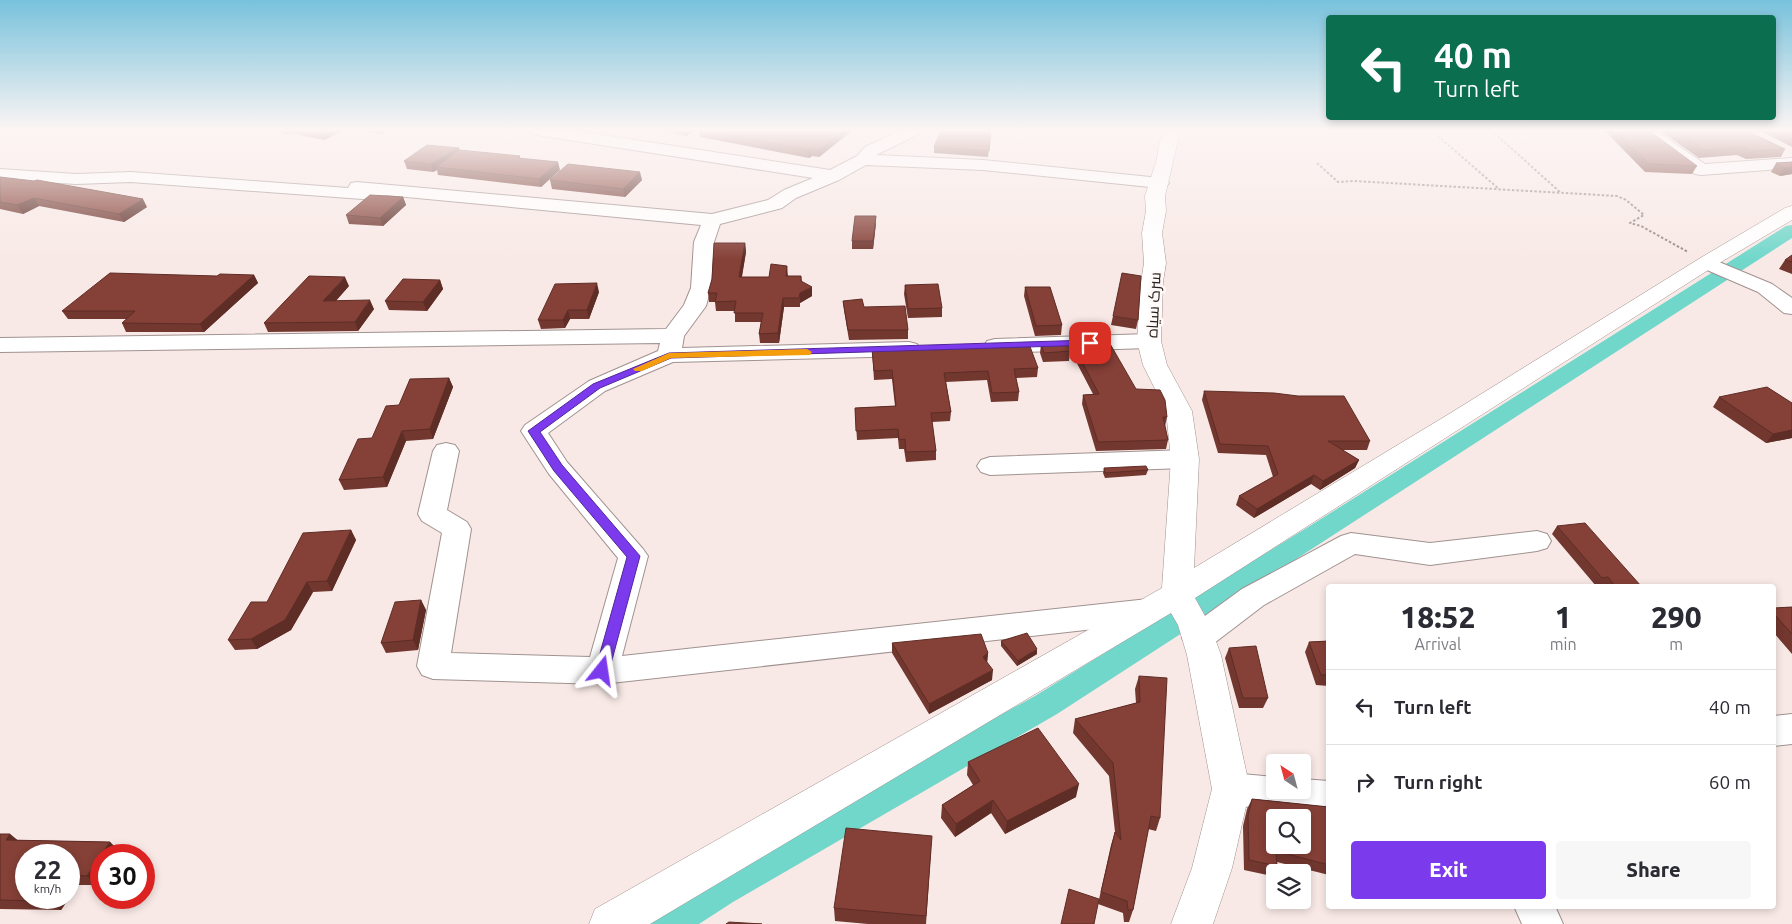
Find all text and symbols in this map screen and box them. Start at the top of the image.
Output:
icon: left [1351,35,1416,100]
text: 40 m [1434,35,1512,75]
text: Turn left [1434,76,1519,101]
street label: سرک سیاه [1142,272,1165,338]
pin [1069,322,1111,364]
icon: arrive [1076,329,1104,357]
text: 18:52 [1400,600,1475,634]
text: 1 [1555,600,1572,634]
text: 290 [1651,600,1702,634]
text: Arrival [1415,635,1461,653]
text: min [1550,635,1577,653]
text: m [1669,635,1683,653]
position arrow [575,644,627,696]
icon: left [1351,693,1379,721]
text: Turn left [1394,696,1472,718]
text: 40 m [1709,696,1751,718]
north arrow [1266,754,1311,799]
map controls [1266,754,1311,909]
icon: right [1351,768,1379,796]
text: Turn right [1394,771,1482,793]
text: 60 m [1709,771,1751,793]
button: search [1266,809,1311,854]
button: Exit [1351,841,1546,899]
button: Share [1556,841,1751,899]
speed limit sign: 30 [90,844,155,909]
text: 22 [33,856,62,884]
button: layers [1266,864,1311,909]
text: km/h [34,882,61,895]

